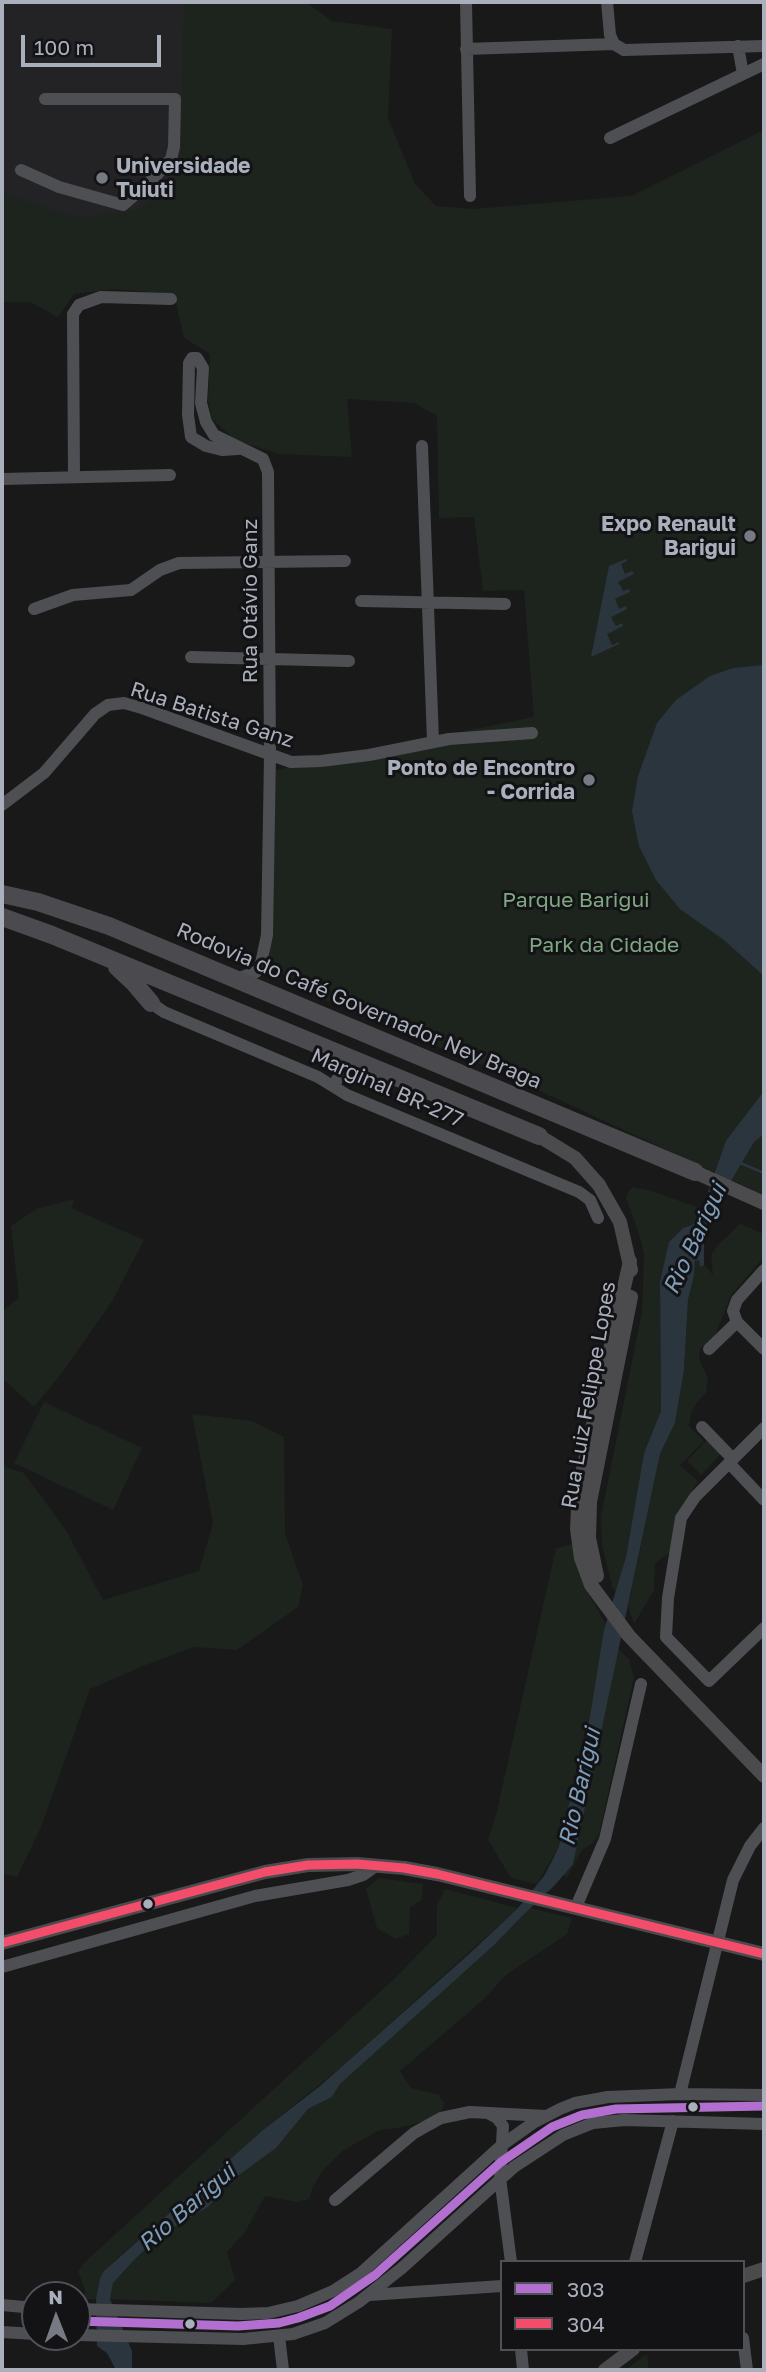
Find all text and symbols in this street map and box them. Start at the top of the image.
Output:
scale bar [24,21,164,65]
text: 100 m [34,34,94,60]
place label: Universidade Tuiuti [116,153,250,203]
marker: Universidade Tuiuti [94,170,110,186]
place label: Expo Renault Barigui [601,511,736,561]
street label: Rua Otávio Ganz [237,519,263,683]
marker: Expo Renault Barigui [742,528,758,544]
street label: Rua Batista Ganz [127,677,297,753]
place label: Ponto de Encontro - Corrida [387,755,575,805]
marker: Ponto de Encontro - Corrida [581,772,597,788]
park label: Parque Barigui [502,887,650,913]
street label: Rodovia do Café Governador Ney Braga [173,917,545,1095]
park label: Park da Cidade [529,932,679,958]
street label: Marginal BR-277 [307,1043,467,1133]
water label: Rio Barigui [657,1179,733,1299]
street label: Rua Luiz Felippe Lopes [557,1279,621,1511]
water label: Rio Barigui [553,1726,607,1848]
unlabelled marker [141,1897,155,1911]
unlabelled marker [686,2100,700,2114]
water label: Rio Barigui [133,2159,241,2257]
legend [500,2260,745,2351]
text: 303 [567,2276,605,2302]
north arrow [21,2281,91,2351]
text: N [48,2285,63,2308]
text: 304 [567,2311,605,2337]
unlabelled marker [183,2317,197,2331]

